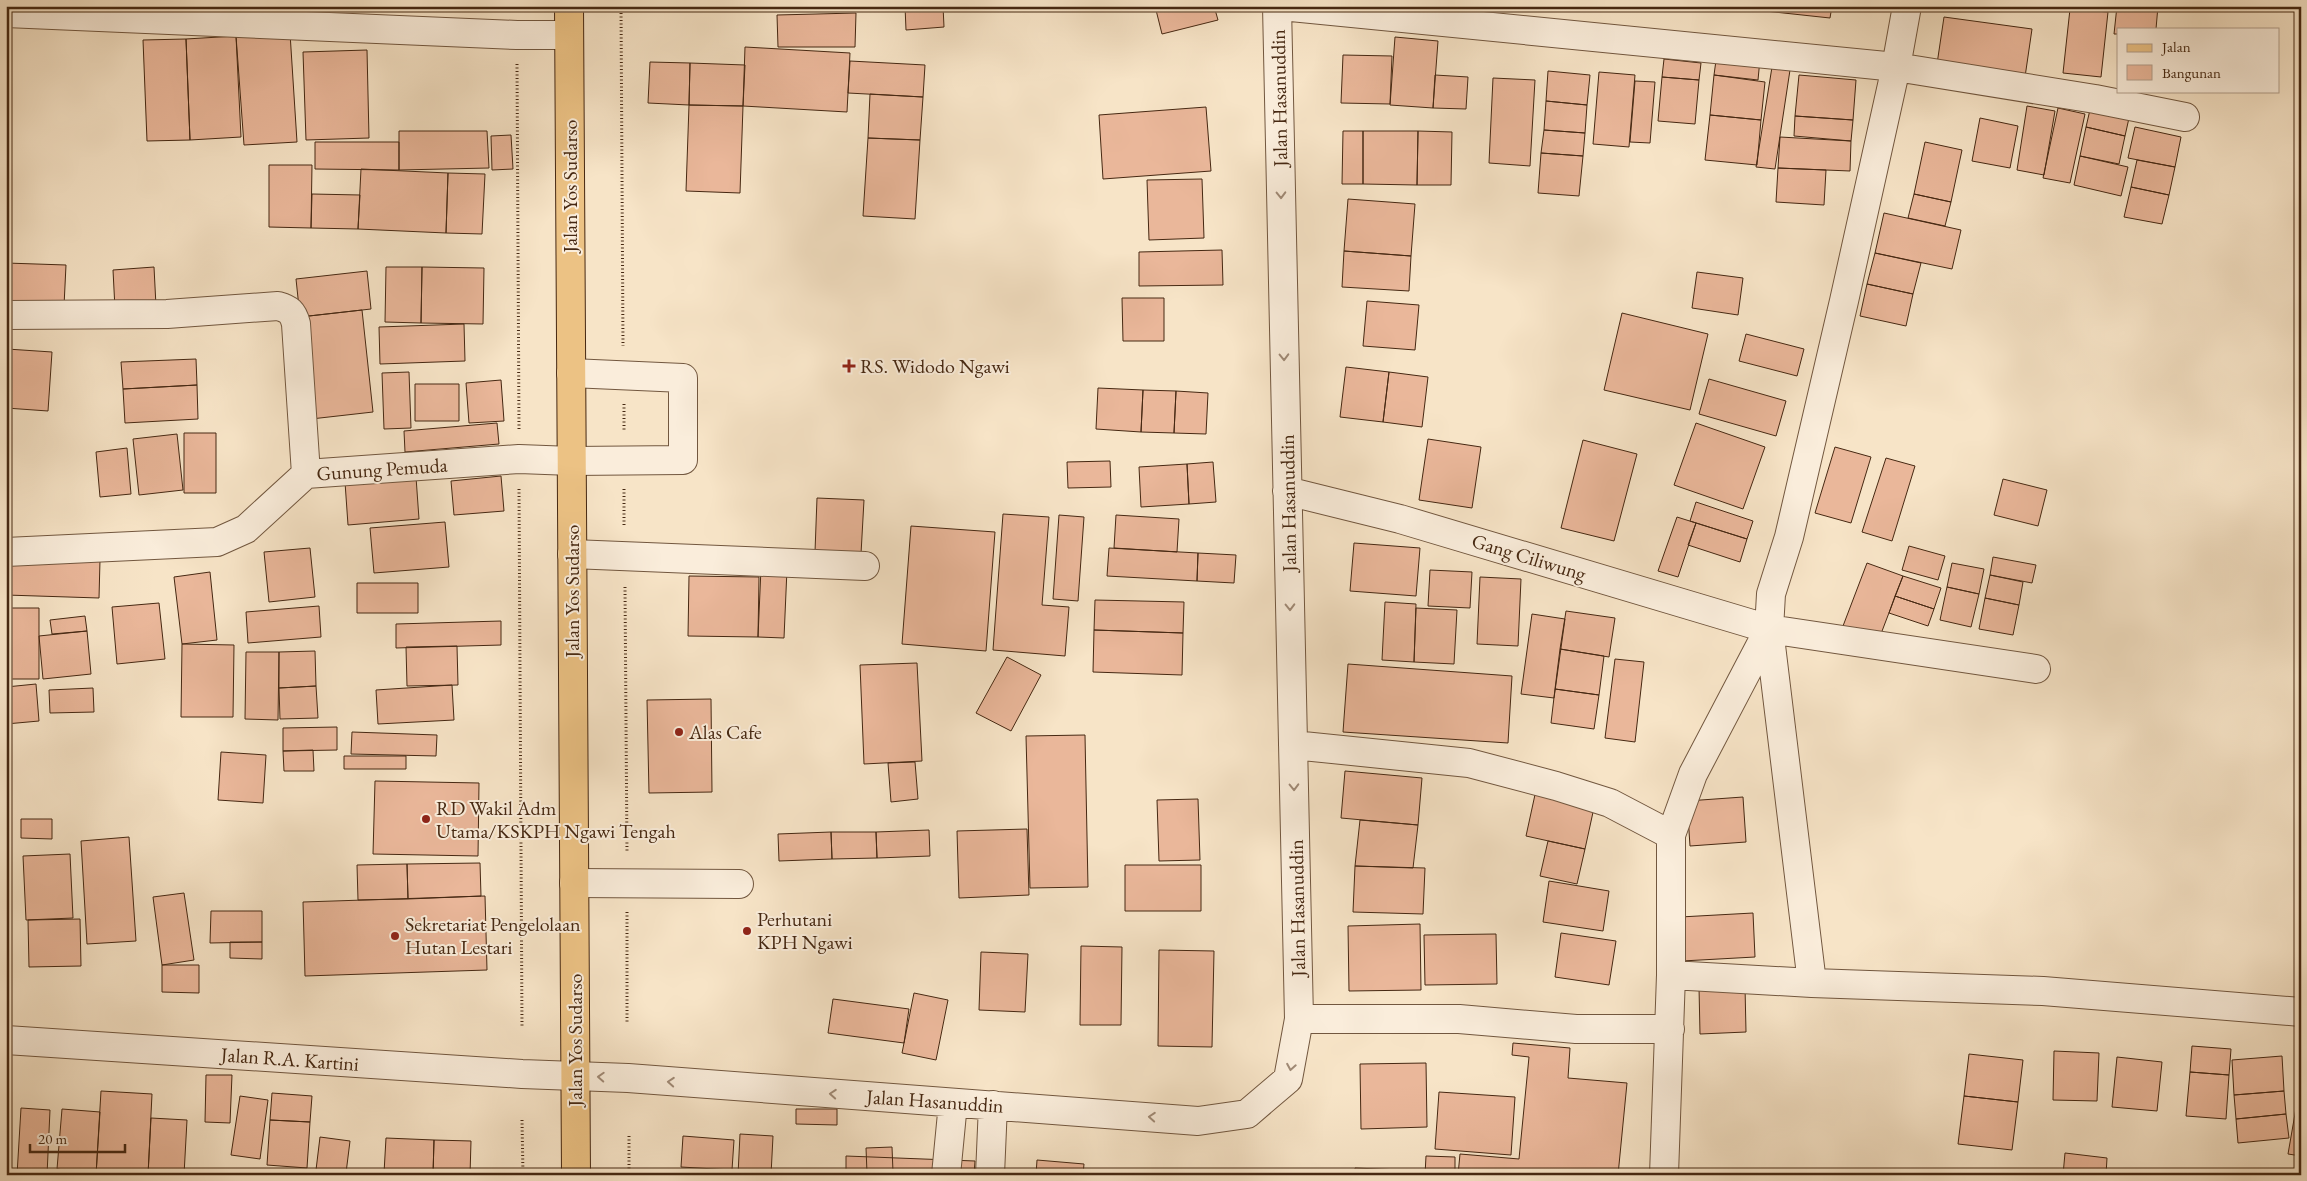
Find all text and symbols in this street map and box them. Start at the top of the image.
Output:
legend [2117,28,2280,92]
street label: Jalan Hasanuddin [1265,29,1293,169]
text: Jalan [2160,37,2191,56]
text: Bangunan [2162,63,2221,82]
street label: Jalan Yos Sudarso [557,119,583,255]
one-way arrow [1276,192,1286,199]
place label: RS. Widodo Ngawi [860,353,1010,379]
one-way arrow [1279,354,1290,362]
marker: RS. Widodo Ngawi [842,359,856,373]
street label: Jalan Hasanuddin [1274,434,1302,574]
street label: Gunung Pemuda [315,451,449,487]
street label: Jalan Yos Sudarso [559,524,585,660]
street label: Gang Ciliwung [1469,527,1590,587]
one-way arrow [1285,604,1295,612]
place label: Alas Cafe [688,719,762,745]
marker: Alas Cafe [673,726,685,738]
one-way arrow [1289,784,1299,792]
place label: RD Wakil Adm Utama/KSKPH Ngawi Tengah [436,795,676,844]
marker: RD Wakil Adm Utama/KSKPH Ngawi Tengah [420,813,432,825]
street label: Jalan Hasanuddin [1283,839,1311,979]
place label: Perhutani KPH Ngawi [757,906,853,955]
place label: Sekretariat Pengelolaan Hutan Lestari [405,911,581,960]
marker: Perhutani KPH Ngawi [741,925,753,937]
marker: Sekretariat Pengelolaan Hutan Lestari [389,930,401,942]
street label: Jalan Yos Sudarso [562,973,588,1109]
street label: Jalan R.A. Kartini [218,1041,360,1077]
one-way arrow [1286,1063,1296,1072]
one-way arrow [597,1071,605,1082]
one-way arrow [666,1076,674,1087]
street label: Jalan Hasanuddin [863,1083,1005,1119]
one-way arrow [828,1088,836,1099]
one-way arrow [1147,1112,1155,1123]
scale bar [30,1121,125,1153]
text: 20 m [38,1129,67,1148]

